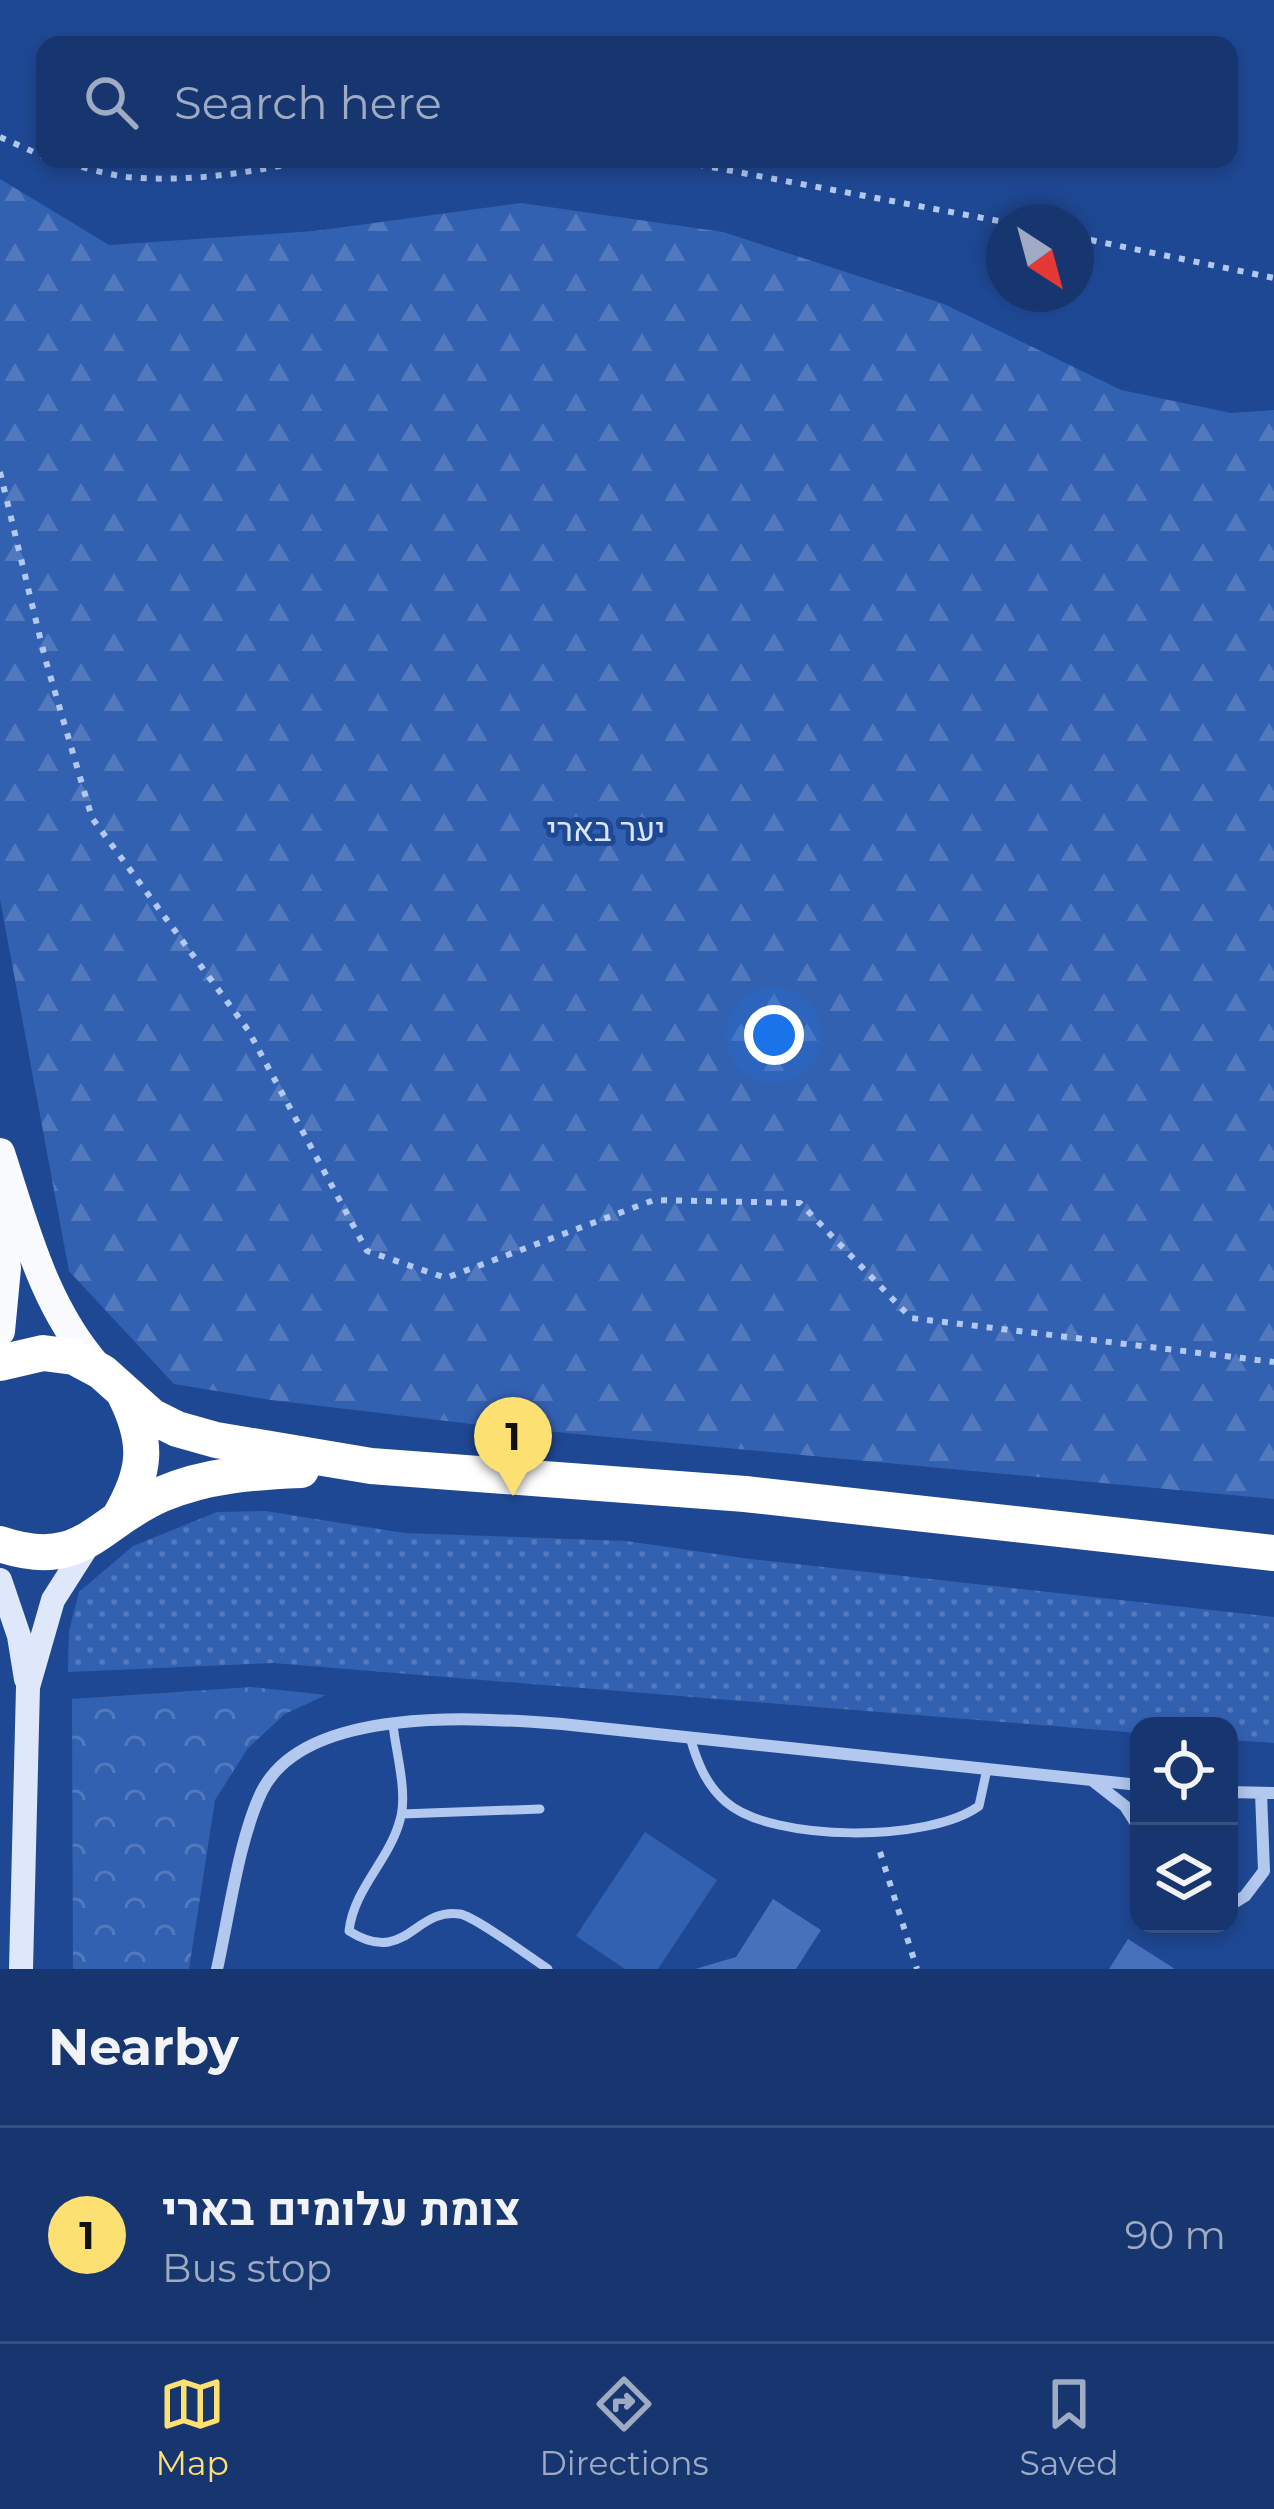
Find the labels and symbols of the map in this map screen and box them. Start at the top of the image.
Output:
north arrow [986,204,1094,312]
park label: יער בארי [547,809,665,849]
your location [744,1005,804,1065]
pin: 1 [474,1397,552,1496]

